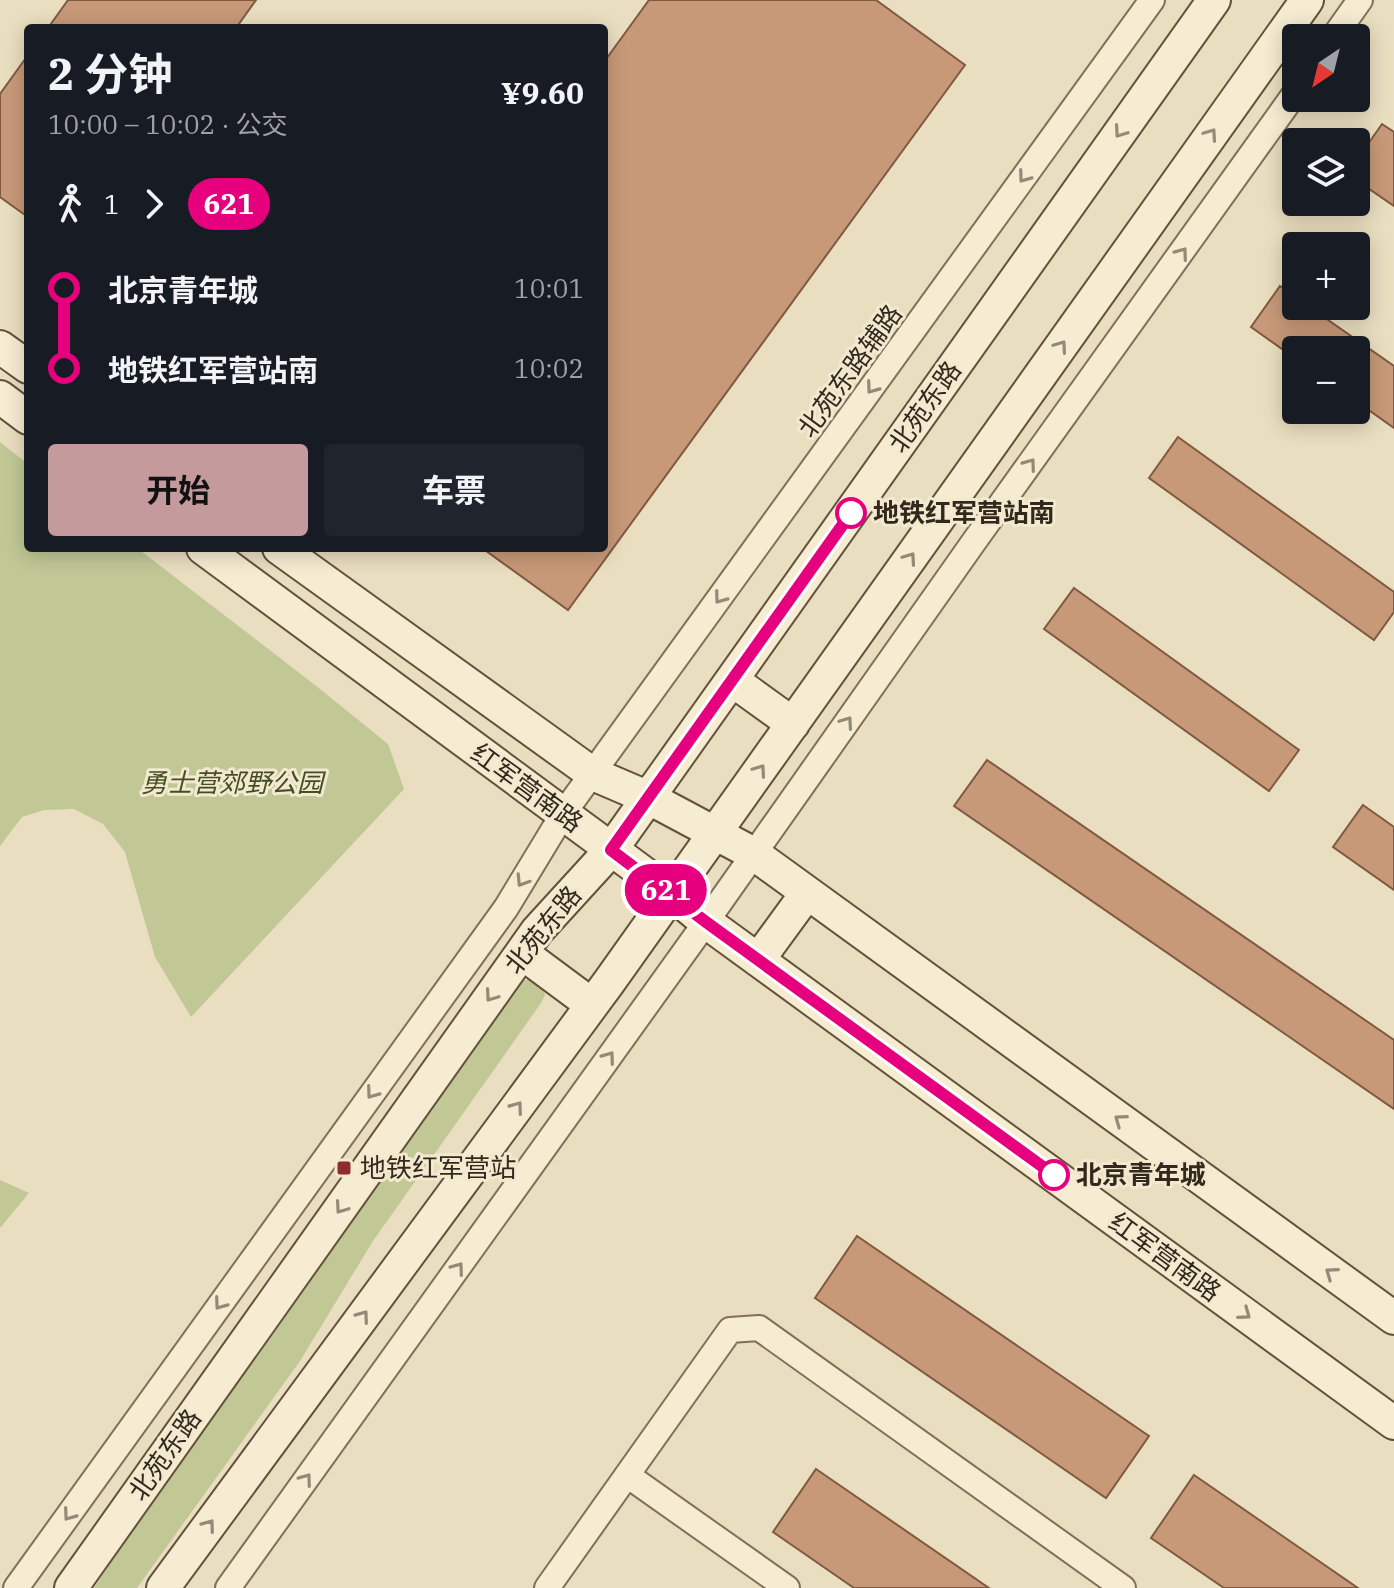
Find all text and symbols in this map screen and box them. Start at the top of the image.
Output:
north arrow [1282,24,1370,112]
map controls [1282,24,1370,424]
text: 2 分钟 [48,45,173,102]
text: ¥9.60 [501,73,584,112]
text: 10:00 – 10:02 · 公交 [48,107,288,141]
one-way arrow [1115,124,1130,138]
button: layers [1282,128,1370,216]
one-way arrow [1202,129,1216,143]
one-way arrow [1019,168,1034,182]
icon: walk [48,182,92,226]
icon: forward [132,182,176,226]
text: 621 [204,185,254,222]
text: 1 [104,187,120,221]
button: + [1282,232,1370,320]
one-way arrow [1172,247,1187,262]
text: 北京青年城 [108,270,258,309]
text: 10:01 [514,271,584,305]
street label: 北苑东路辅路 [790,297,909,444]
button: − [1282,336,1370,424]
one-way arrow [1051,341,1066,355]
text: 地铁红军营站南 [108,350,318,389]
text: 10:02 [514,351,584,385]
street label: 北苑东路 [880,354,968,459]
one-way arrow [867,379,882,393]
button: 开始 [48,444,308,536]
button: 车票 [324,444,584,536]
one-way arrow [1020,458,1035,473]
place label: 地铁红军营站南 [873,495,1055,529]
marker: 地铁红军营站南 [836,498,866,528]
one-way arrow [901,553,915,567]
one-way arrow [715,590,730,604]
one-way arrow [837,716,852,730]
street label: 红军营南路 [465,735,590,839]
park label: 勇士营郊野公园 [141,765,327,799]
one-way arrow [750,765,765,779]
line badge: 621 [620,864,712,916]
text: 621 [641,871,691,908]
one-way arrow [517,872,532,886]
street label: 北苑东路 [496,878,588,980]
one-way arrow [486,988,501,1002]
one-way arrow [600,1051,614,1065]
one-way arrow [367,1084,382,1098]
one-way arrow [508,1101,522,1115]
one-way arrow [1115,1115,1129,1130]
place label: 地铁红军营站 [360,1150,516,1184]
place label: 北京青年城 [1076,1157,1206,1191]
marker: 地铁红军营站 [335,1159,353,1177]
marker: 北京青年城 [1039,1160,1069,1190]
one-way arrow [336,1200,350,1214]
street label: 红军营南路 [1103,1204,1228,1308]
one-way arrow [448,1262,463,1277]
one-way arrow [1325,1268,1340,1283]
one-way arrow [216,1295,230,1309]
one-way arrow [1236,1305,1250,1319]
one-way arrow [353,1310,368,1325]
street label: 北苑东路 [120,1402,208,1507]
one-way arrow [296,1474,311,1488]
one-way arrow [64,1506,78,1521]
one-way arrow [199,1519,214,1534]

